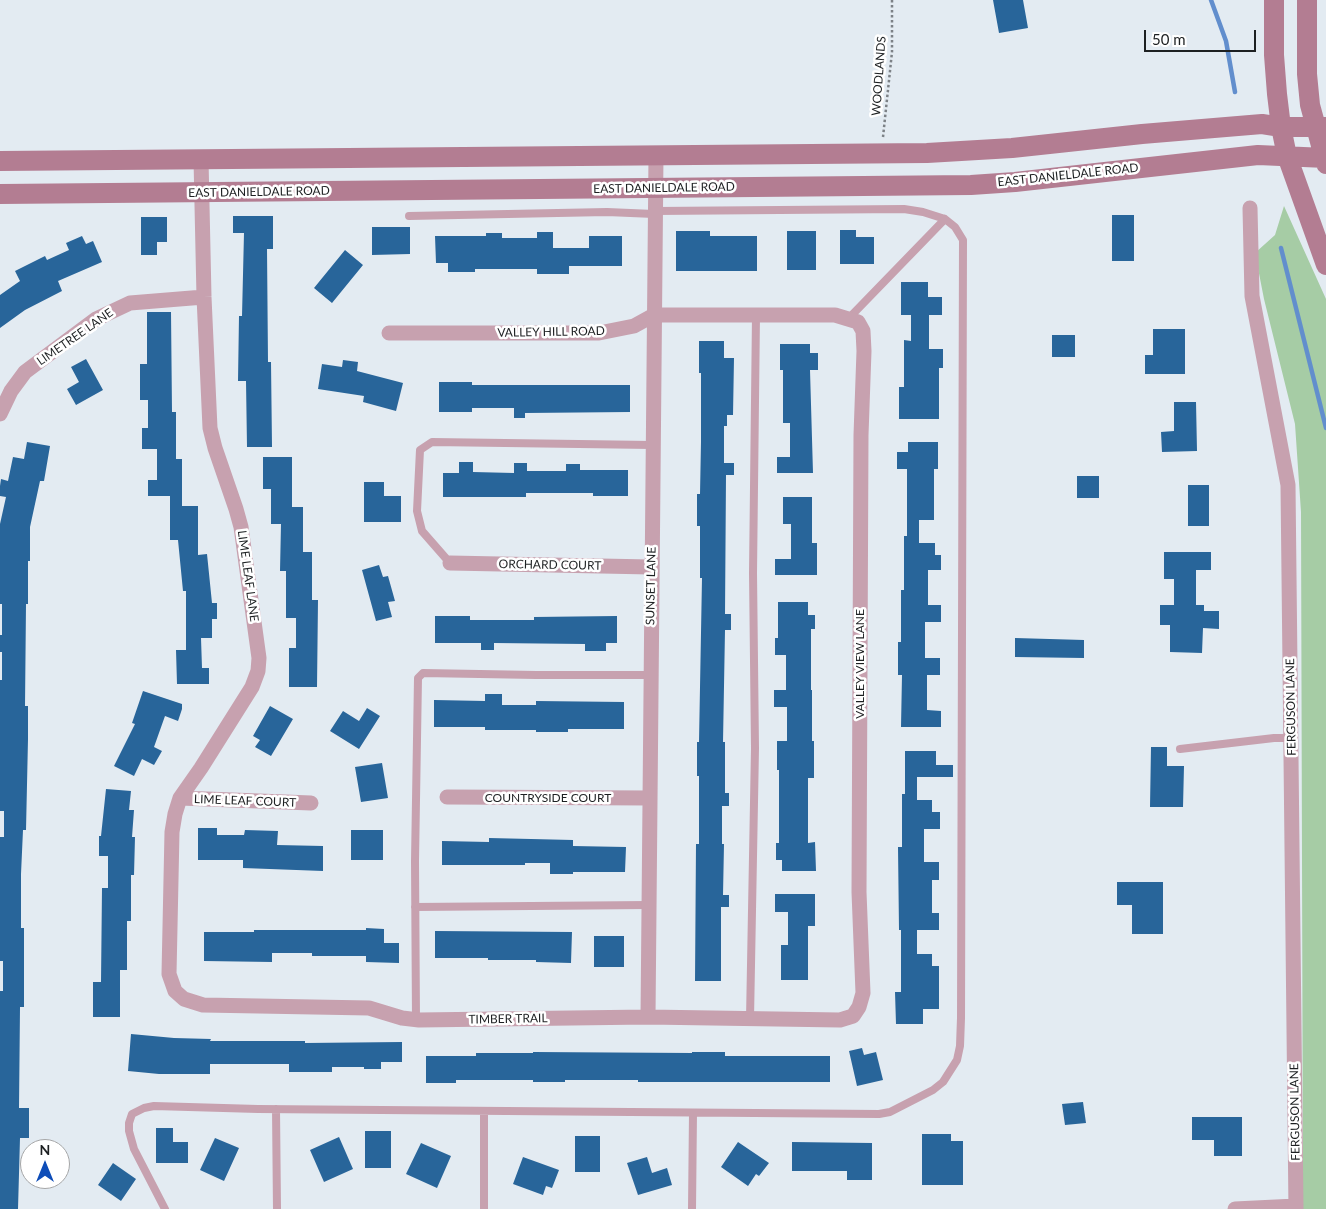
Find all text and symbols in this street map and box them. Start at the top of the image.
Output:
scale bar [1146,20,1258,52]
text: 50 m [1152,30,1186,48]
street label: WOODLANDS [869,36,889,116]
street label: EAST DANIELDALE ROAD [997,160,1139,190]
street label: EAST DANIELDALE ROAD [593,180,735,196]
street label: EAST DANIELDALE ROAD [188,184,330,200]
street label: LIMETREE LANE [34,305,116,369]
street label: VALLEY HILL ROAD [497,324,605,340]
street label: LIME LEAF LANE [234,529,262,623]
street label: SUNSET LANE [643,547,659,625]
street label: ORCHARD COURT [499,557,601,573]
street label: VALLEY VIEW LANE [853,609,867,719]
street label: FERGUSON LANE [1283,658,1299,756]
street label: COUNTRYSIDE COURT [485,791,611,805]
street label: LIME LEAF COURT [194,792,296,810]
street label: TIMBER TRAIL [468,1011,548,1027]
street label: FERGUSON LANE [1287,1063,1303,1161]
north arrow [20,1139,70,1189]
text: N [40,1141,50,1158]

